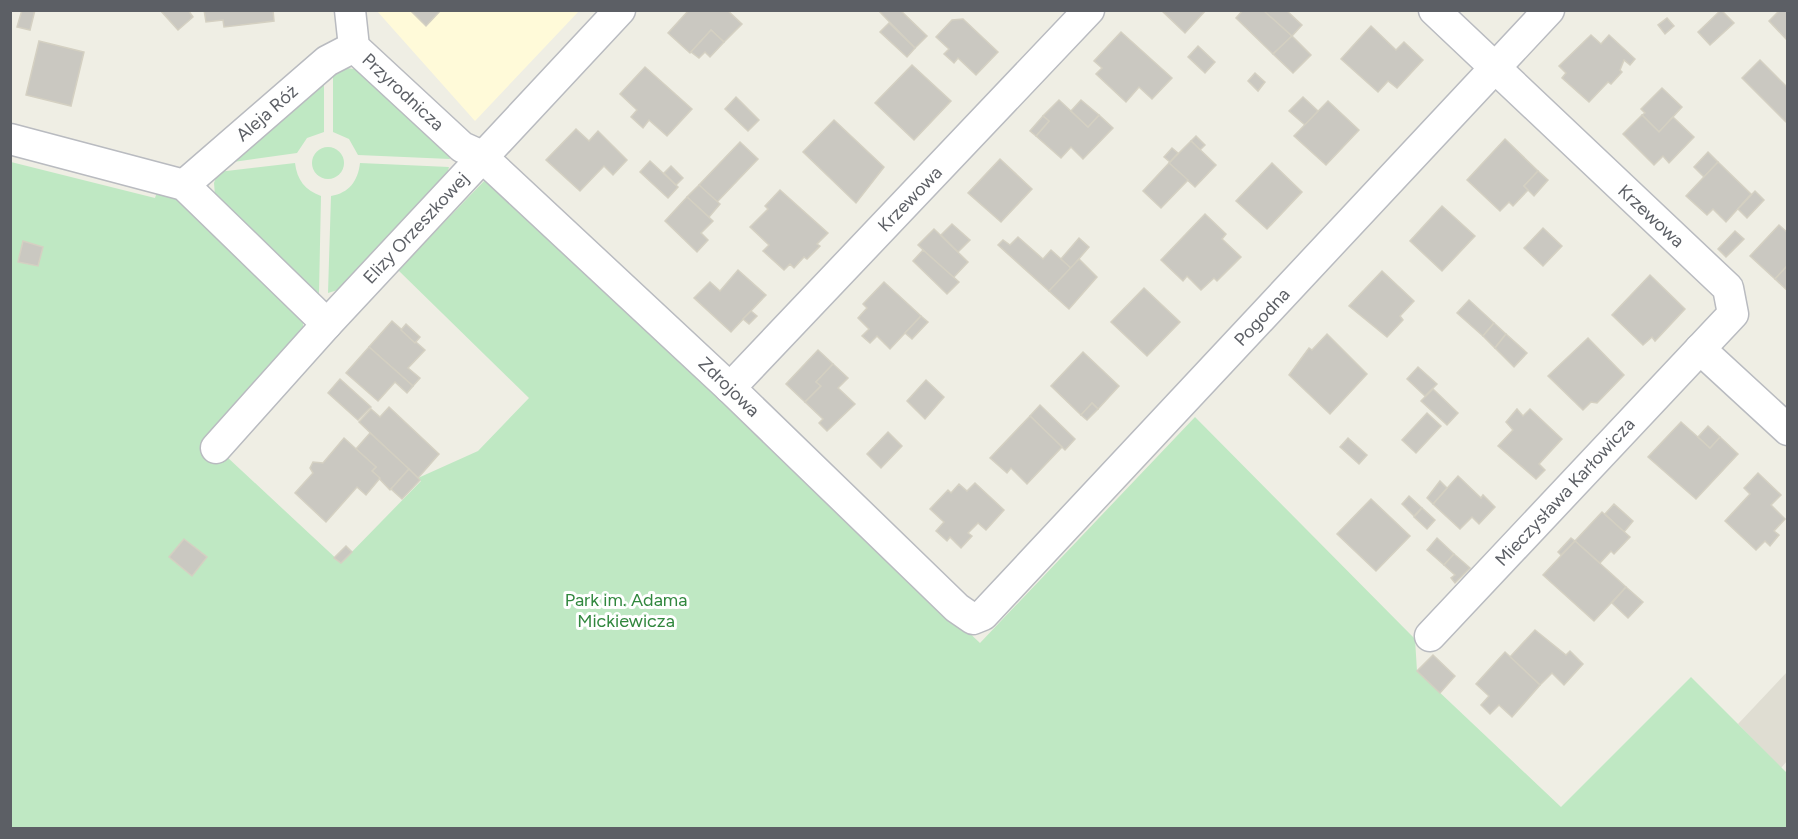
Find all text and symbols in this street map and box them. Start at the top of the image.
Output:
street label: Przyrodnicza [358,49,448,135]
street label: Aleja Róż [231,80,303,146]
street label: Krzewowa [873,162,947,236]
street label: Elizy Orzeszkowej [359,168,473,288]
street label: Krzewowa [1613,180,1689,252]
street label: Pogodna [1230,283,1294,351]
street label: Zdrojowa [694,352,764,422]
street label: Mieczysława Karłowicza [1491,413,1639,571]
park label: Park im. Adama Mickiewicza [565,589,687,632]

